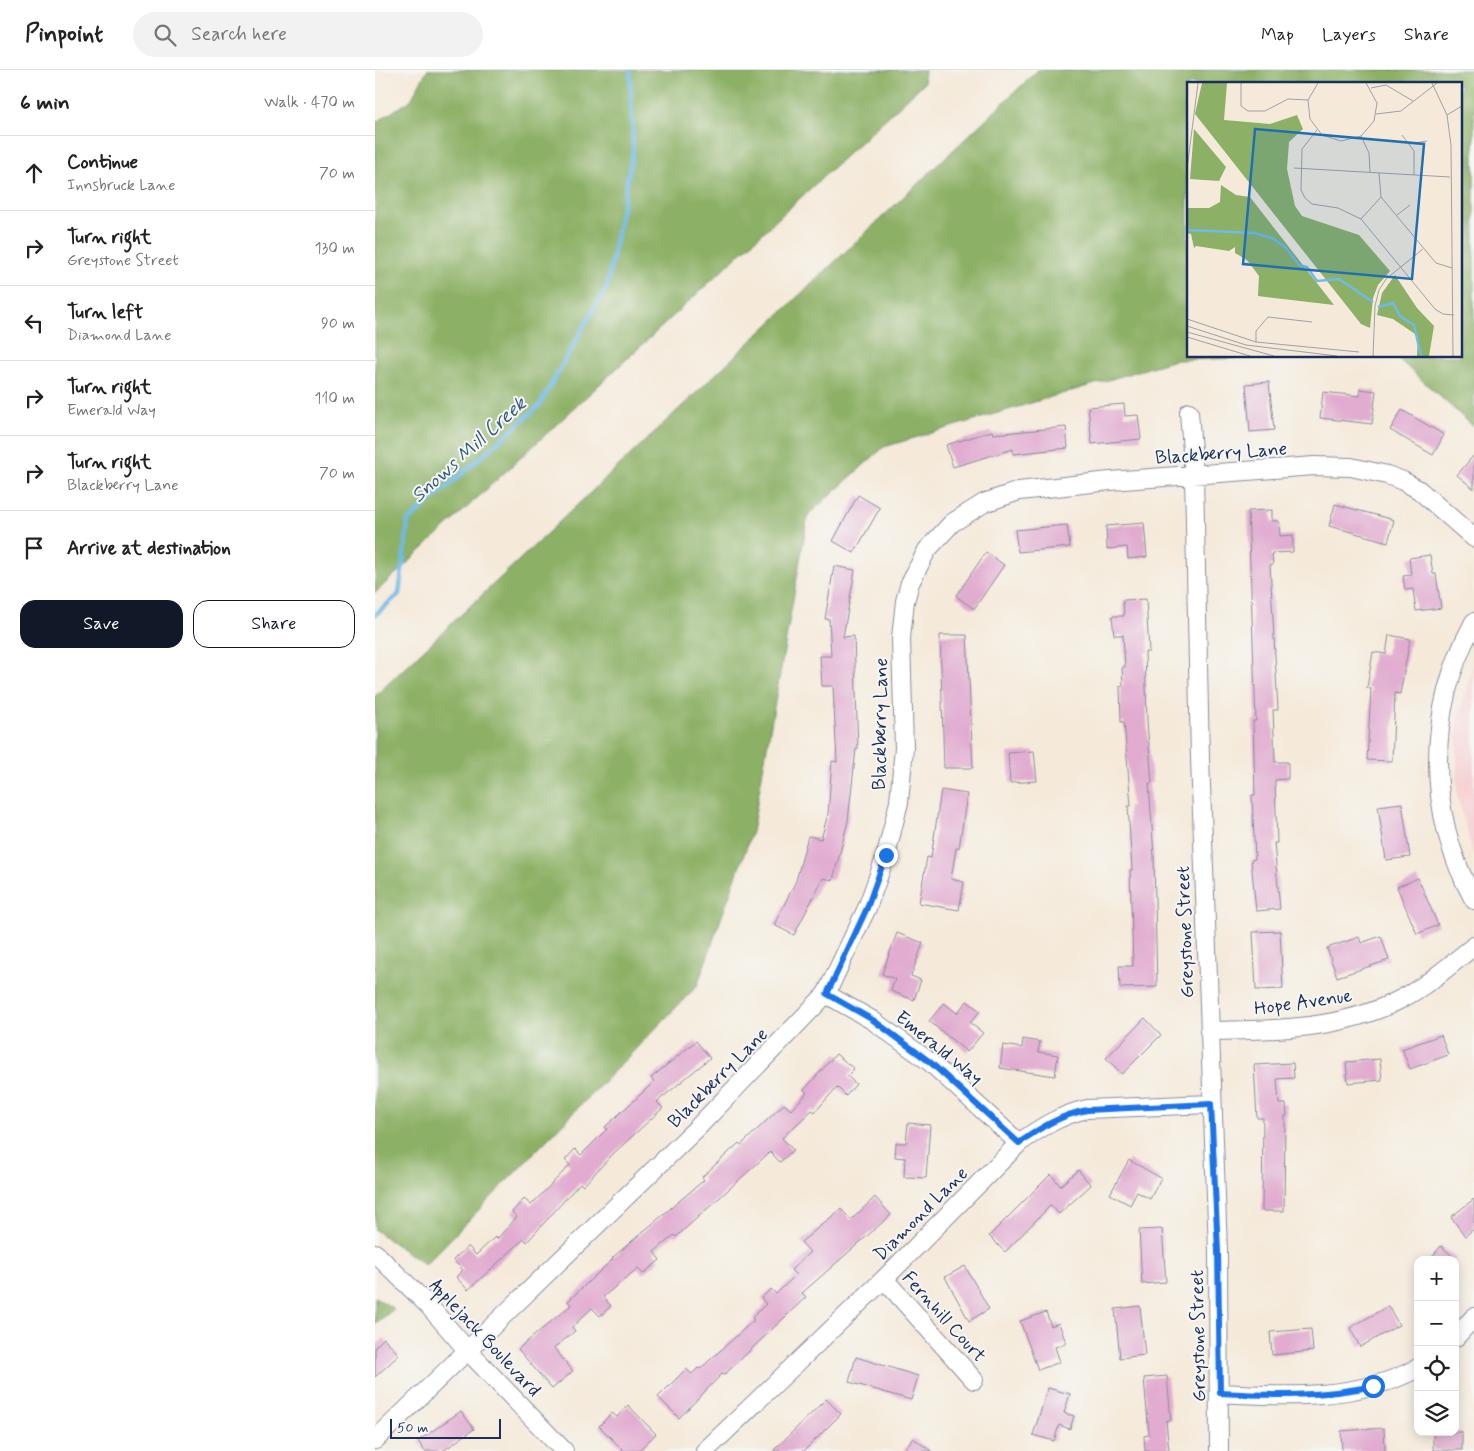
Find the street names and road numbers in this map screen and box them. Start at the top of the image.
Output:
street label: Blackberry Lane [1154,436,1288,471]
street label: Blackberry Lane [867,658,894,790]
street label: Greystone Street [1171,865,1200,999]
street label: Hope Avenue [1252,983,1354,1022]
street label: Emerald Way [890,1005,988,1091]
street label: Blackberry Lane [662,1022,774,1134]
street label: Diamond Lane [868,1161,974,1267]
street label: Fernhill Court [896,1266,992,1368]
street label: Greystone Street [1185,1270,1212,1402]
street label: Applejack Boulevard [422,1274,546,1404]

